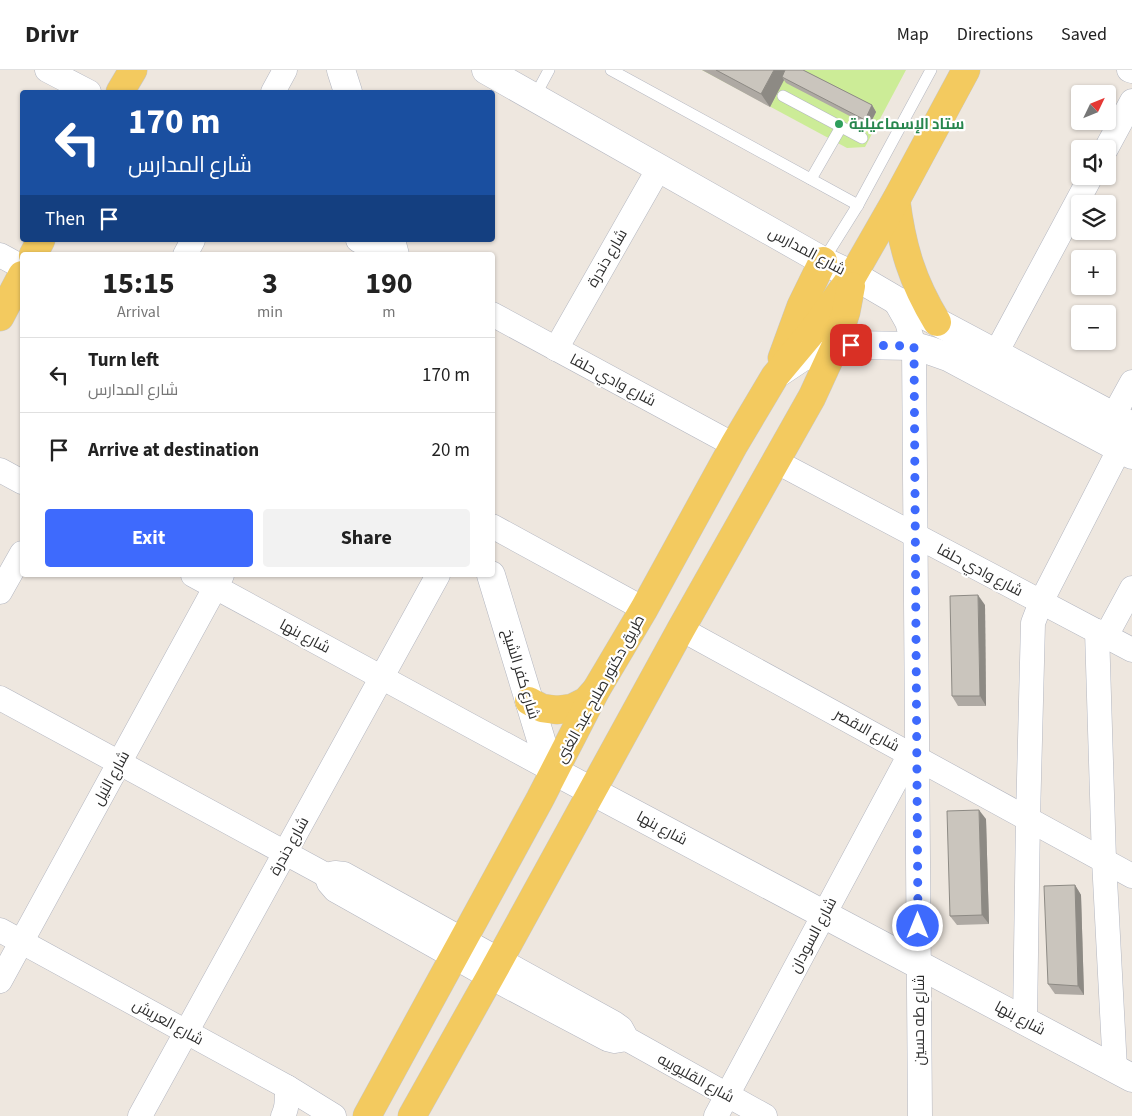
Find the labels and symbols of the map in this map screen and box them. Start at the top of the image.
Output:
north arrow [1071,85,1116,130]
place label: ستاد الإسماعيلية [849,114,964,135]
marker: ستاد الإسماعيلية [833,118,845,130]
street label: شارع المدارس [765,222,849,281]
street label: شارع دندرة [582,225,633,291]
pin [830,324,872,366]
street label: شارع وادي حلفا [565,349,660,413]
street label: شارع وادي حلفا [932,539,1027,603]
street label: طريق دكتور صلاح عبد الغنى [551,611,650,767]
street label: شارع بنها [276,614,334,659]
street label: شارع كفر الشيخ [497,626,544,722]
street label: شارع الاقصر [829,703,903,757]
street label: شارع النيل [88,747,135,809]
street label: شارع بنها [633,806,691,851]
street label: شارع دندرة [265,813,314,879]
street label: شارع السودان [785,894,842,977]
position arrow [891,899,943,951]
street label: شارع طه حسين [909,975,930,1066]
street label: شارع العريش [128,994,207,1051]
street label: شارع بنها [991,996,1049,1041]
street label: شارع القليوبيه [654,1049,738,1108]

